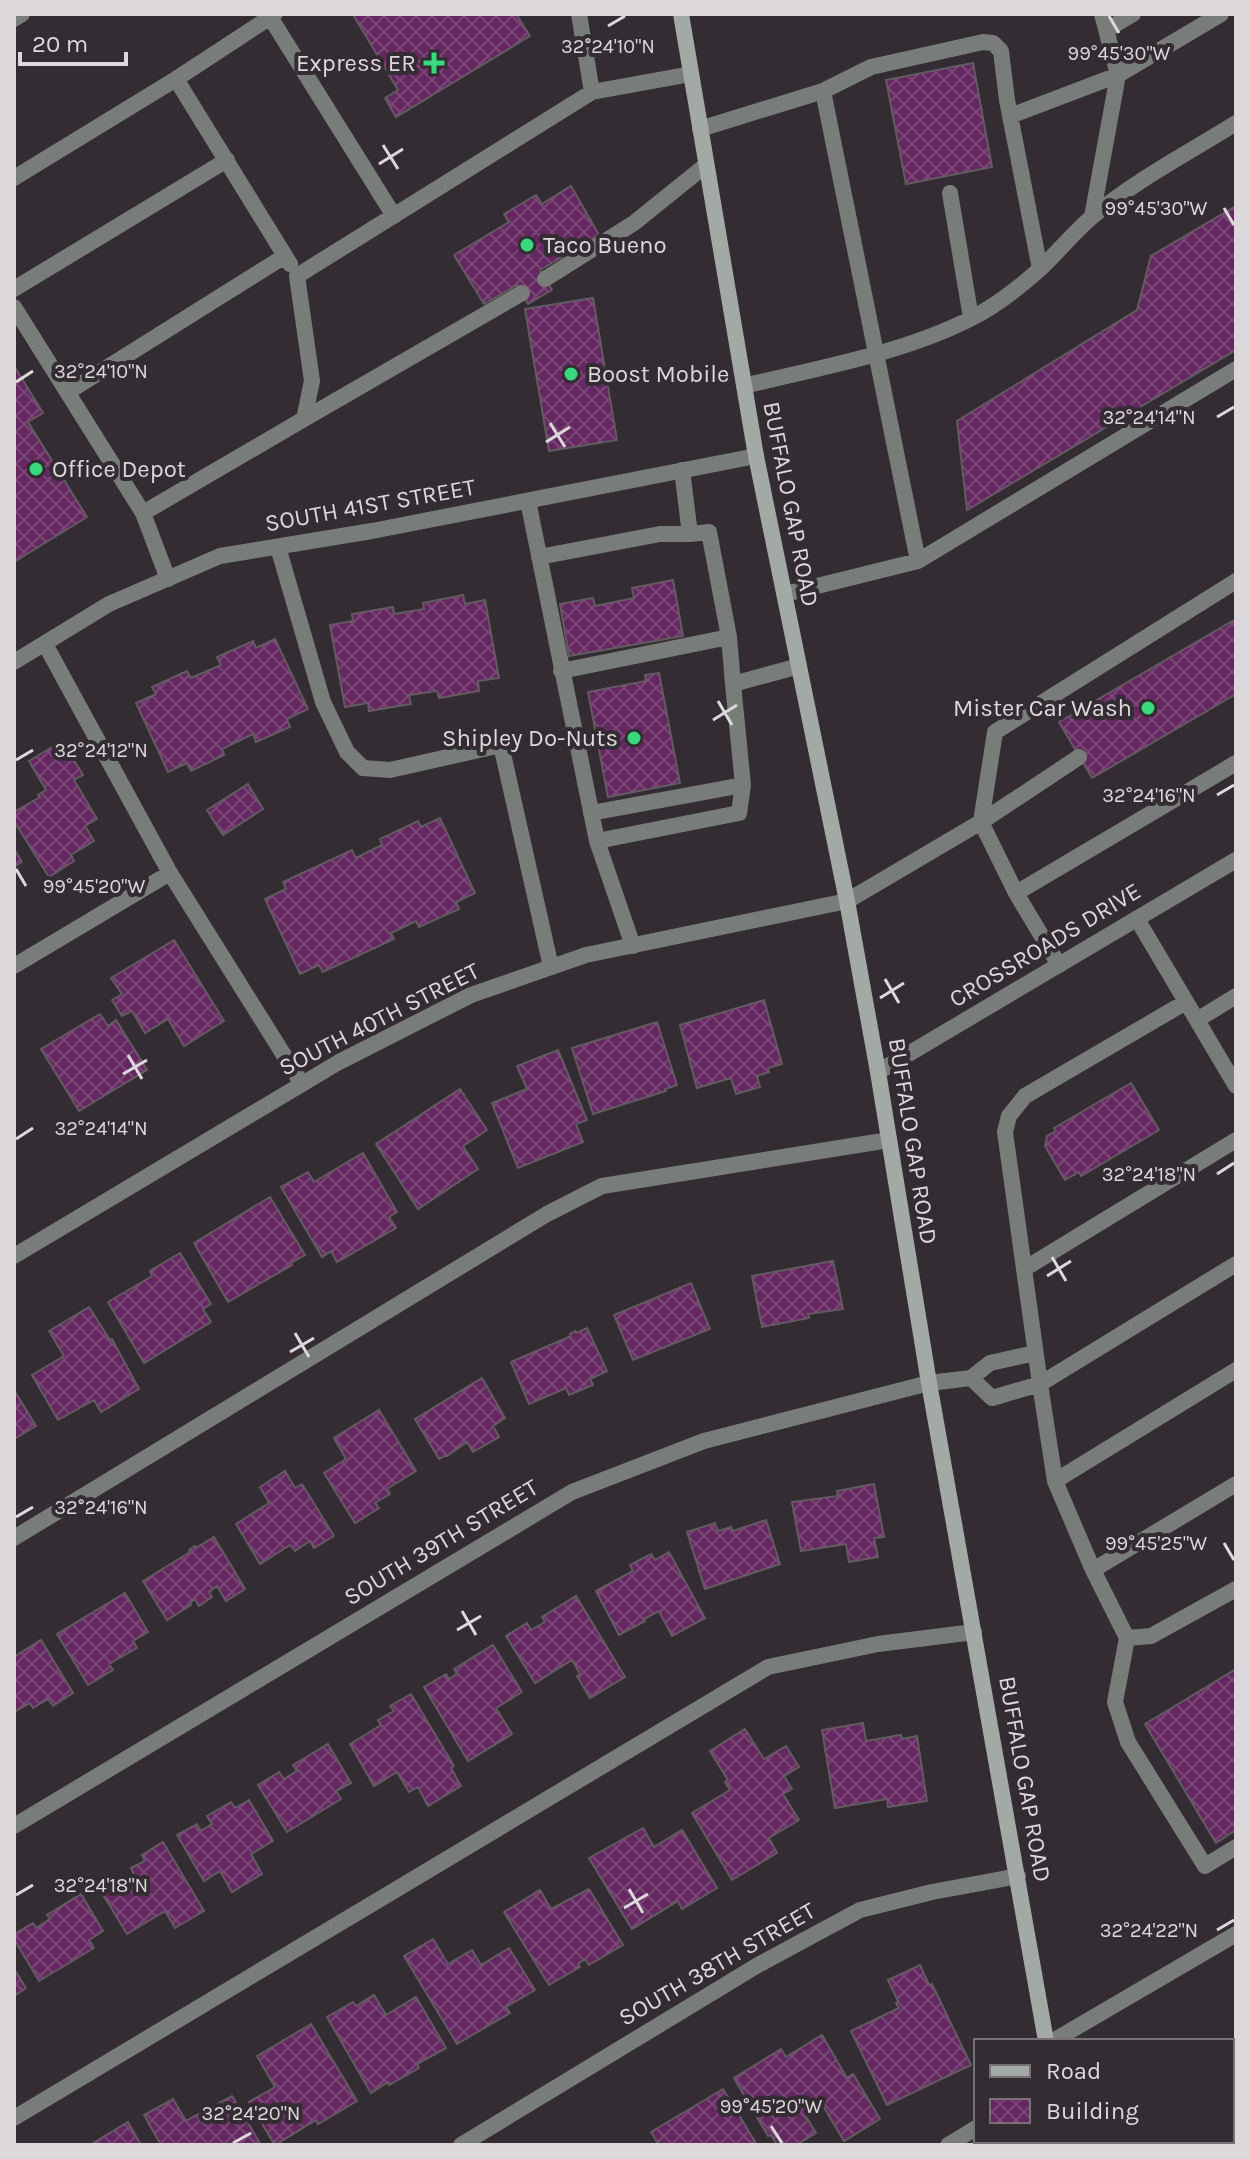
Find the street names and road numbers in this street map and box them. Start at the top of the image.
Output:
street label: BUFFALO GAP ROAD [757,399,825,609]
street label: SOUTH 41ST STREET [263,473,477,537]
street label: CROSSROADS DRIVE [944,877,1146,1013]
street label: SOUTH 40TH STREET [274,956,484,1082]
street label: BUFFALO GAP ROAD [883,1036,943,1246]
street label: SOUTH 39TH STREET [339,1473,543,1611]
street label: BUFFALO GAP ROAD [993,1674,1057,1884]
street label: SOUTH 38TH STREET [614,1896,820,2032]

